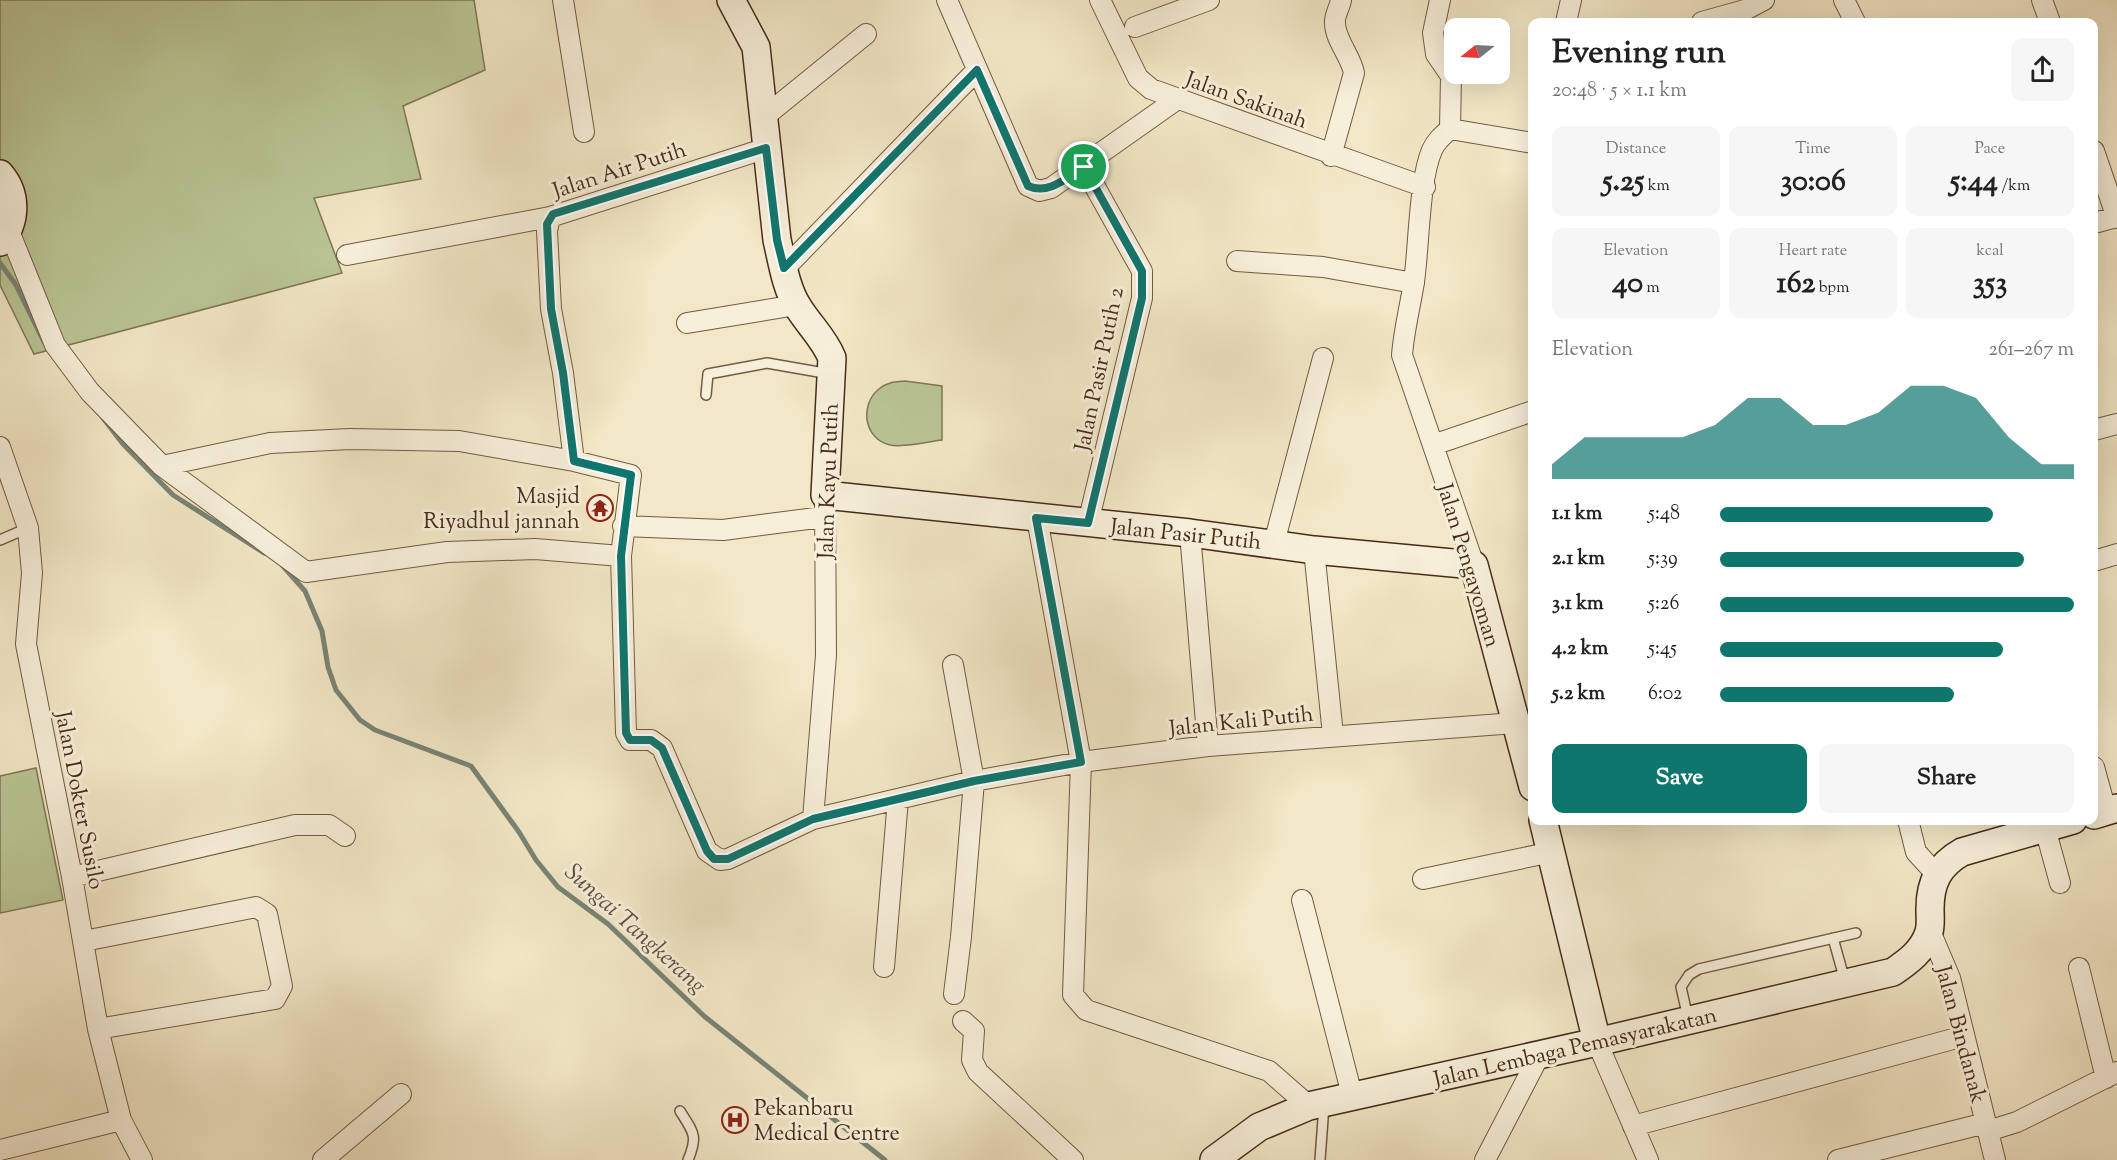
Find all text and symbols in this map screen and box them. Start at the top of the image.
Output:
north arrow [1444,18,1510,84]
map controls [1444,18,1510,84]
text: Evening run [1552,30,1726,78]
button: share [2011,38,2074,101]
street label: Jalan Sakinah [1179,65,1312,139]
text: 20:48 · 5 × 1.1 km [1552,77,1687,106]
street label: Jalan Air Putih [548,135,691,209]
text: Distance [1606,138,1666,161]
text: Time [1795,138,1831,161]
text: Pace [1975,138,2005,161]
pin [1058,141,1109,192]
icon: arrive [1067,150,1100,183]
text: 5.25 [1602,161,1644,204]
text: 30:06 [1780,161,1846,204]
text: 5:44 [1950,161,1998,204]
text: km [1644,175,1670,198]
text: /km [1998,175,2030,198]
text: Elevation [1604,240,1668,263]
text: Heart rate [1779,240,1847,263]
text: kcal [1976,240,2004,263]
text: 40 [1612,263,1643,306]
text: 162 [1777,263,1815,306]
text: 353 [1973,263,2007,306]
text: m [1643,277,1660,300]
text: bpm [1815,277,1849,300]
street label: Jalan Pasir Putih 2 [1068,285,1134,456]
text: Elevation [1552,336,1633,365]
text: 261–267 m [1988,336,2074,365]
street label: Jalan Kayu Putih [811,402,849,561]
street label: Jalan Pengayoman [1427,479,1507,652]
place label: Masjid Riyadhul jannah [423,482,580,539]
temple icon: Masjid Riyadhul jannah [585,493,615,523]
text: 1.1 km [1552,500,1602,529]
text: 5:48 [1648,500,1680,529]
street label: Jalan Pasir Putih [1107,512,1263,560]
text: 2.1 km [1552,545,1605,574]
text: 5:39 [1648,545,1678,574]
text: 3.1 km [1552,590,1604,619]
text: 5:26 [1648,590,1679,619]
text: 4.2 km [1552,635,1608,664]
text: 5:45 [1648,635,1677,664]
text: 5.2 km [1552,680,1605,709]
text: 6:02 [1648,680,1682,709]
street label: Jalan Kali Putih [1166,699,1315,747]
street label: Jalan Dokter Susilo [45,708,111,892]
button: Save [1552,744,1807,813]
button: Share [1819,744,2074,813]
water label: Sungai Tangkerang [556,856,713,1003]
street label: Jalan Bindanak [1925,962,1993,1107]
street label: Jalan Lembaga Pemasyarakatan [1430,1001,1720,1097]
place label: Pekanbaru Medical Centre [754,1094,900,1151]
hospital icon: Pekanbaru Medical Centre [720,1105,750,1135]

